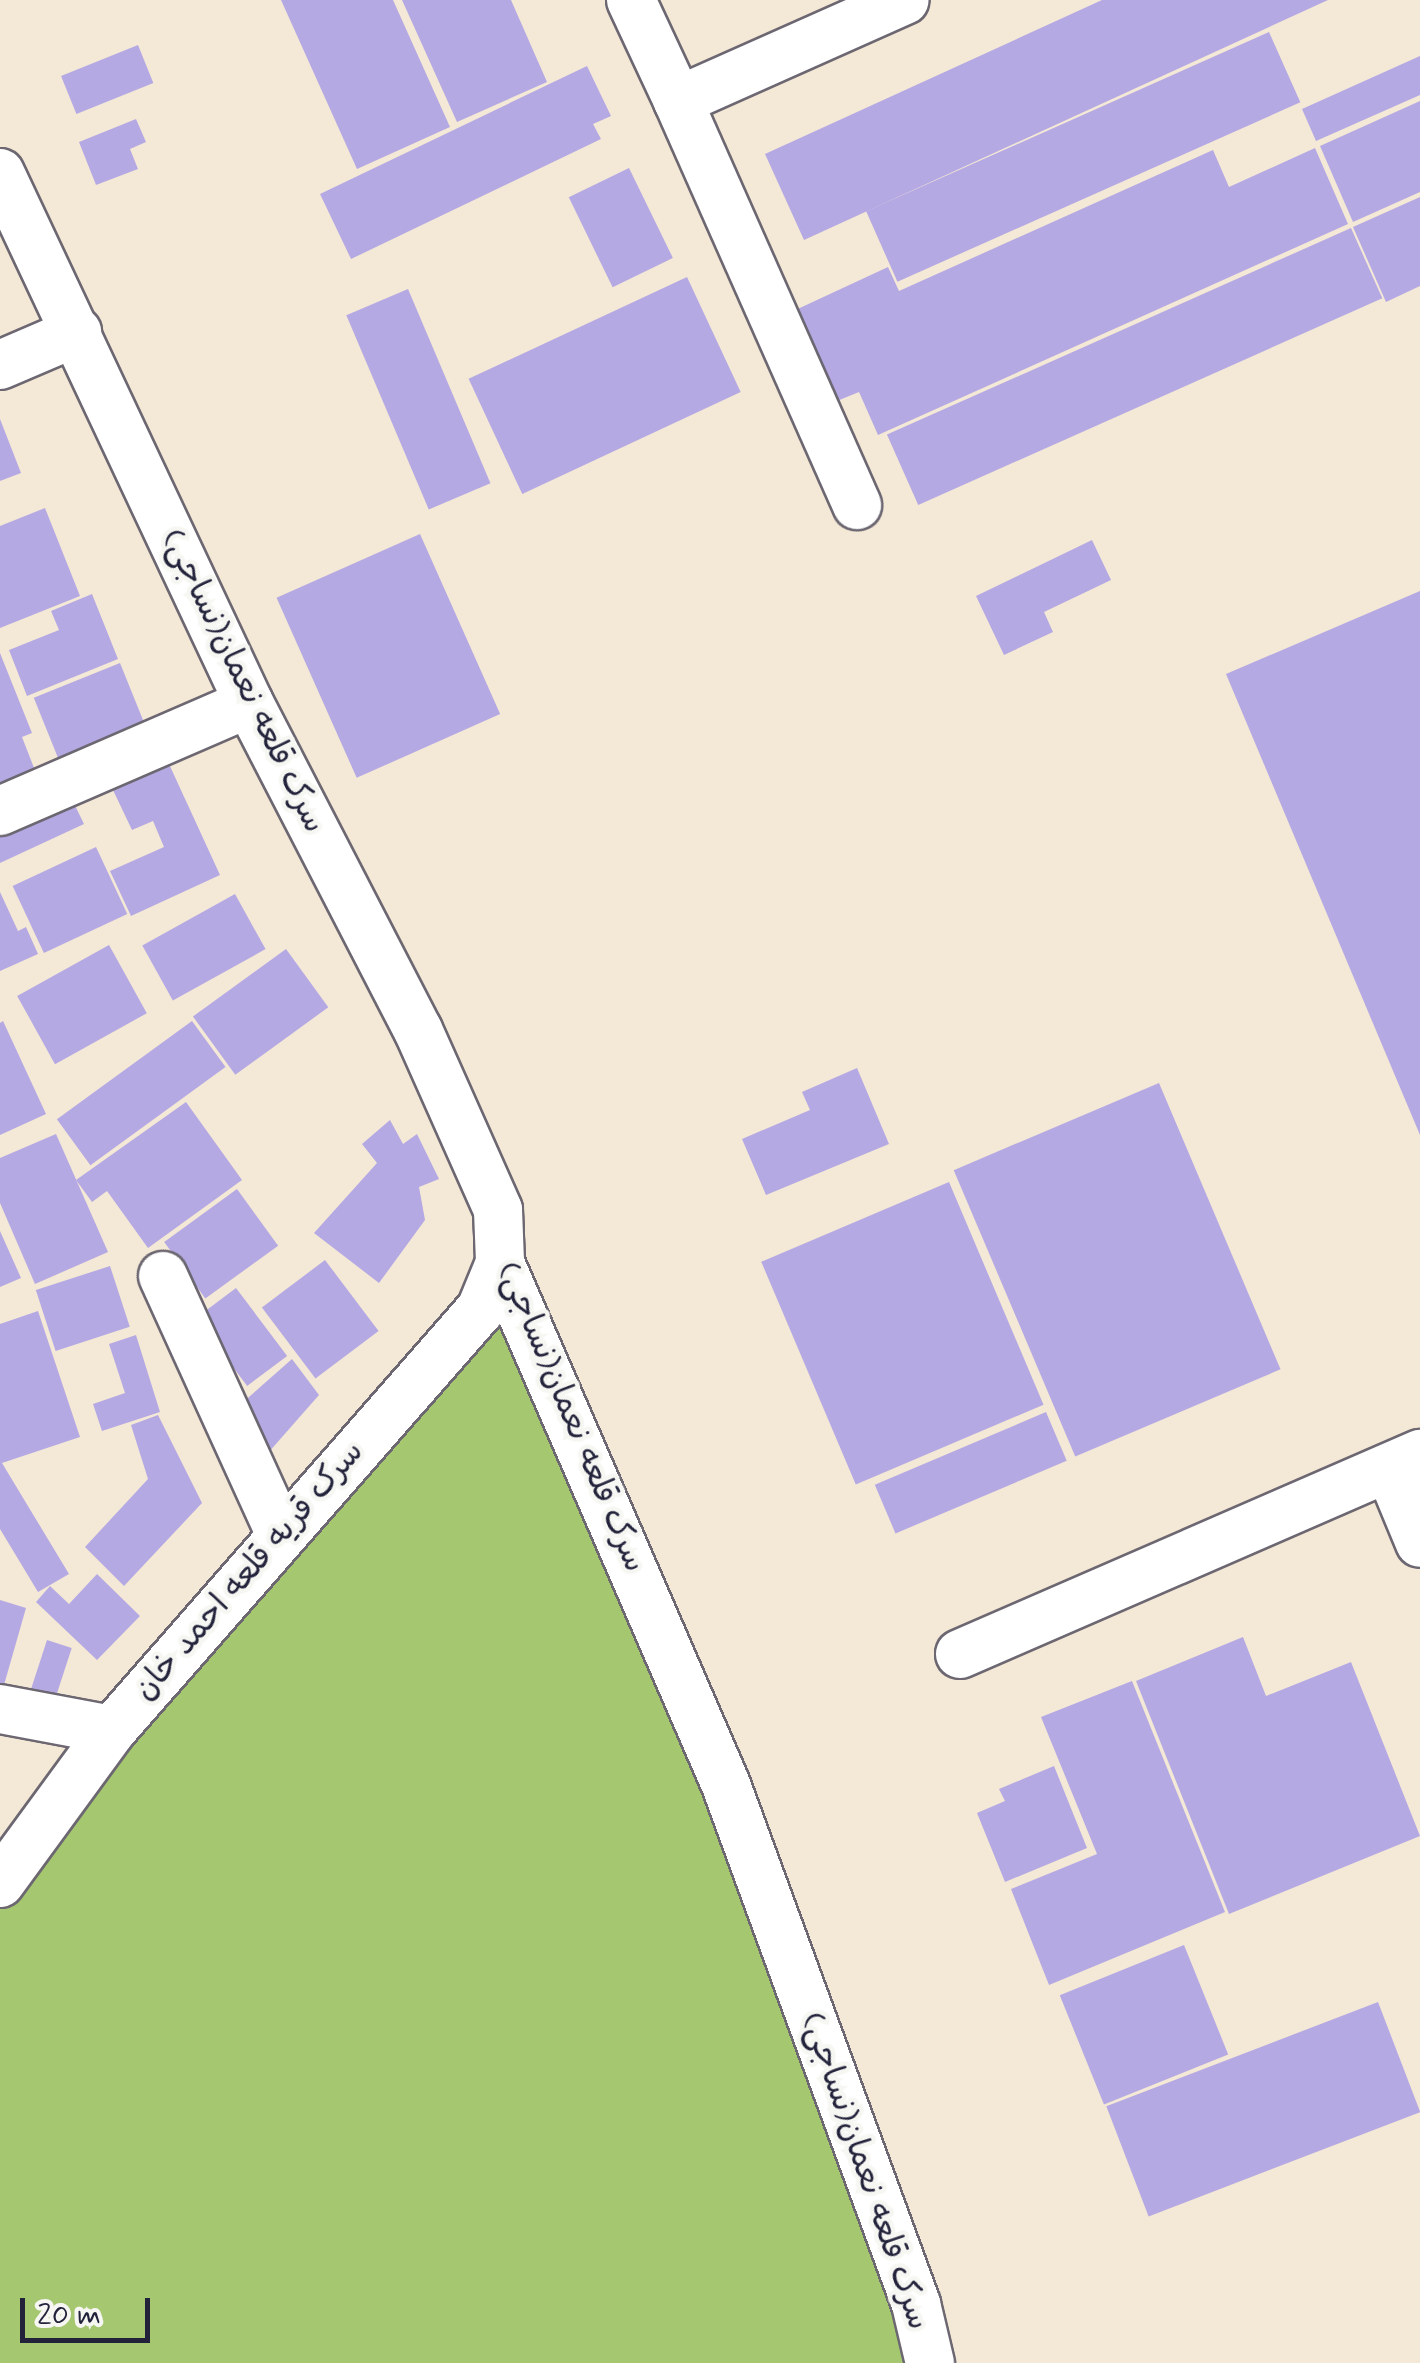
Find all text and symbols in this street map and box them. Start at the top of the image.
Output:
street label: سرک قلعه نعمان(نساجی) [153,523,333,839]
street label: سرک قلعه نعمان(نساجی) [488,1256,654,1578]
street label: سرک قریه قلعه احمد خان [126,1434,372,1708]
street label: سرک قلعه نعمان(نساجی) [793,2007,937,2335]
scale bar [25,2278,155,2340]
text: 20 m [37,2296,101,2335]

